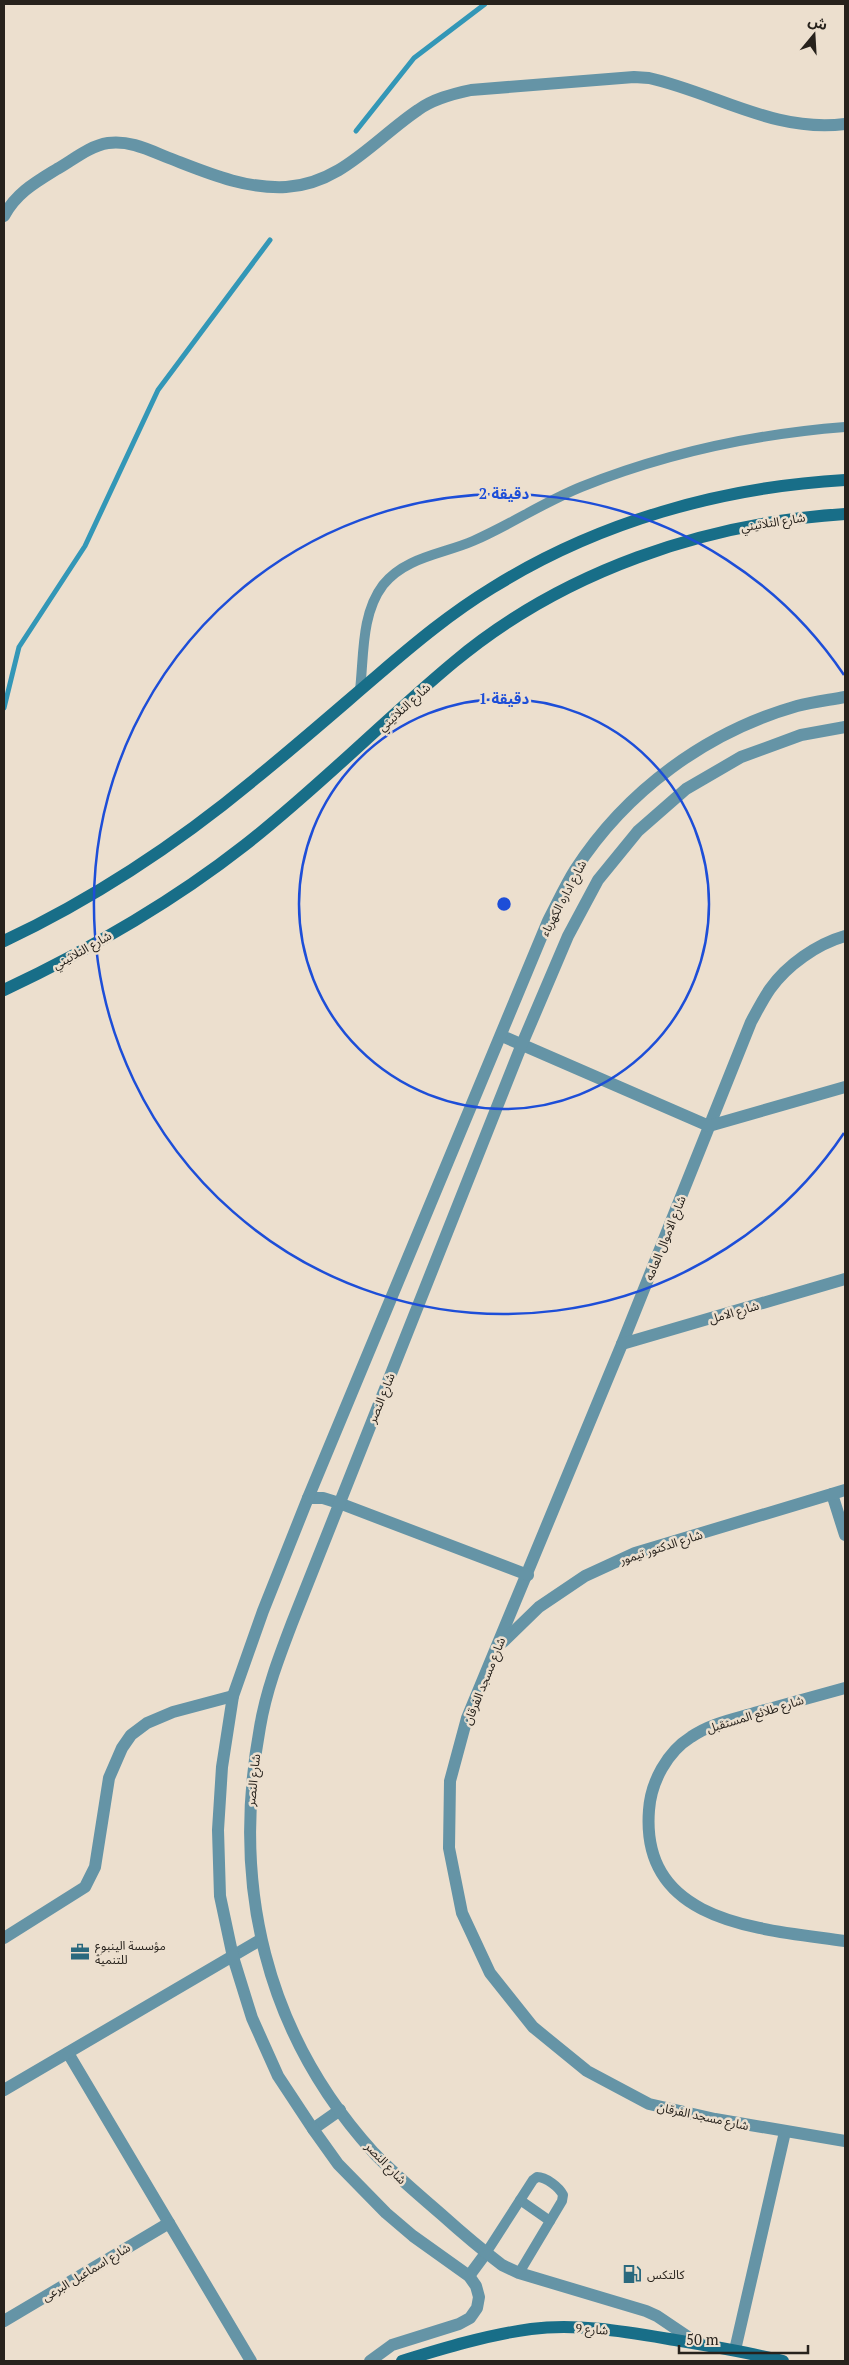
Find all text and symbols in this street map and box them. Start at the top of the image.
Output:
north arrow [789,10,839,60]
text: ش [806,10,830,34]
text: 2 دقيقة [479,483,529,503]
street label: شارع التلاتيني [740,510,807,537]
street label: شارع التلاتيني [375,680,435,736]
text: 1 دقيقة [479,688,529,708]
street label: شارع اداره الكهرباء [537,858,591,939]
centre of rings [495,895,513,913]
street label: شارع التلاتيني [50,928,115,975]
street label: شارع الاموال العامه [641,1193,691,1283]
street label: شارع الامل [707,1298,761,1328]
street label: شارع النصر [364,1371,400,1427]
street label: شارع الدكتور تيمور [617,1527,705,1570]
street label: شارع مسجد الفرقان [460,1635,510,1728]
street label: شارع طلائع المستقبل [705,1692,806,1738]
street label: شارع النصر [243,1753,265,1808]
place label: مؤسسة الينبوع للتنمية [95,1938,166,1967]
office icon: مؤسسة الينبوع للتنمية [69,1941,91,1963]
street label: شارع مسجد الفرقان [655,2099,750,2135]
street label: شارع النصر [360,2138,410,2188]
street label: شارع اسماعيل البرعى [39,2240,134,2306]
fuel station icon: كالتكس [621,2263,643,2285]
place label: كالتكس [647,2267,685,2282]
street label: شارع 9 [575,2320,609,2340]
scale bar [679,2322,808,2354]
text: 50 m [686,2329,719,2349]

